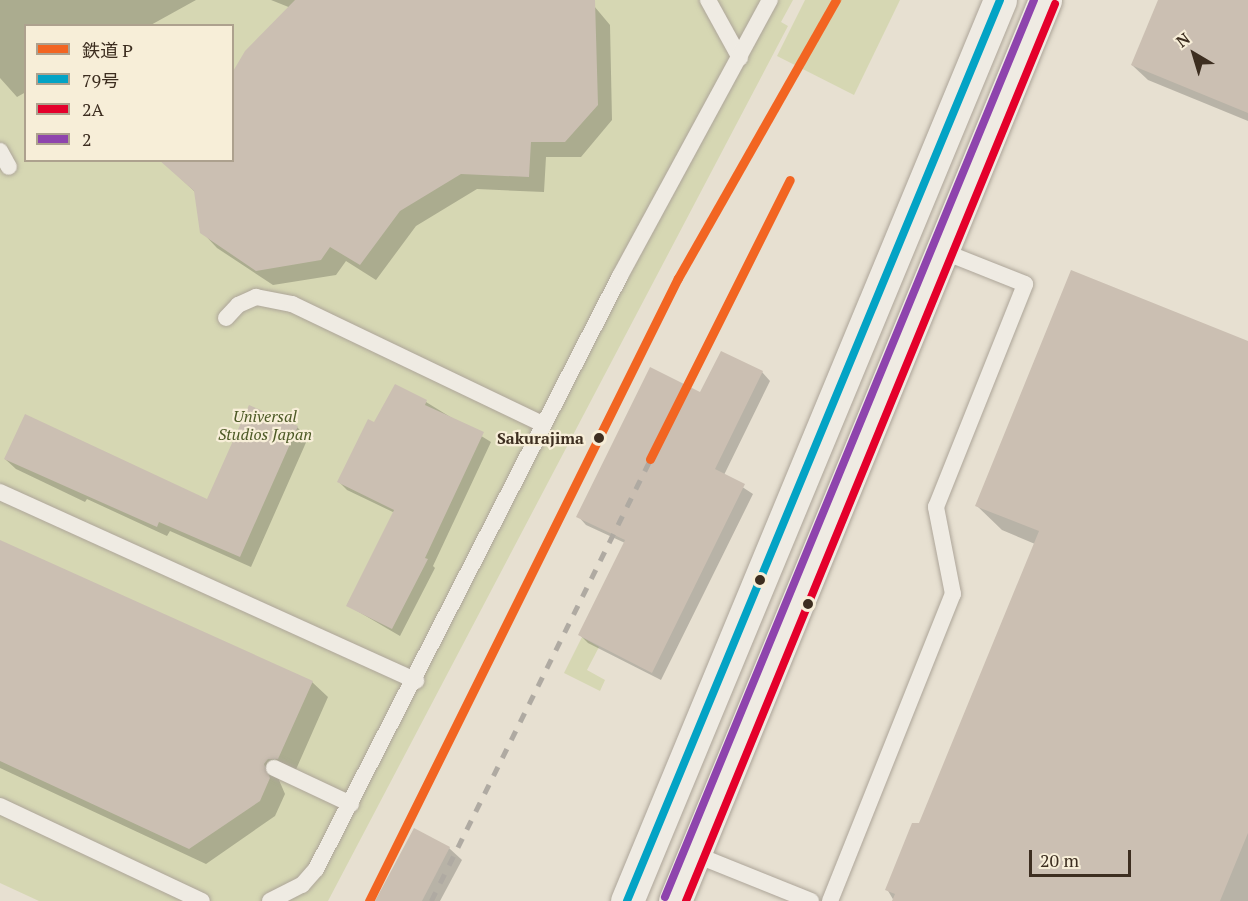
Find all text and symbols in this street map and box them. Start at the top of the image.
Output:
legend [24,24,234,162]
north arrow [1164,24,1224,84]
text: N [1171,27,1194,52]
text: 鉄道 P [82,38,133,62]
text: 79号 [82,68,119,92]
text: 2A [82,97,104,121]
text: 2 [82,127,92,151]
park label: Universal Studios Japan [218,406,312,444]
place label: Sakurajima [497,428,584,448]
marker: Sakurajima [589,428,609,448]
unlabelled marker [754,574,766,586]
unlabelled marker [802,598,814,610]
scale bar [1032,838,1134,876]
text: 20 m [1040,848,1079,872]

